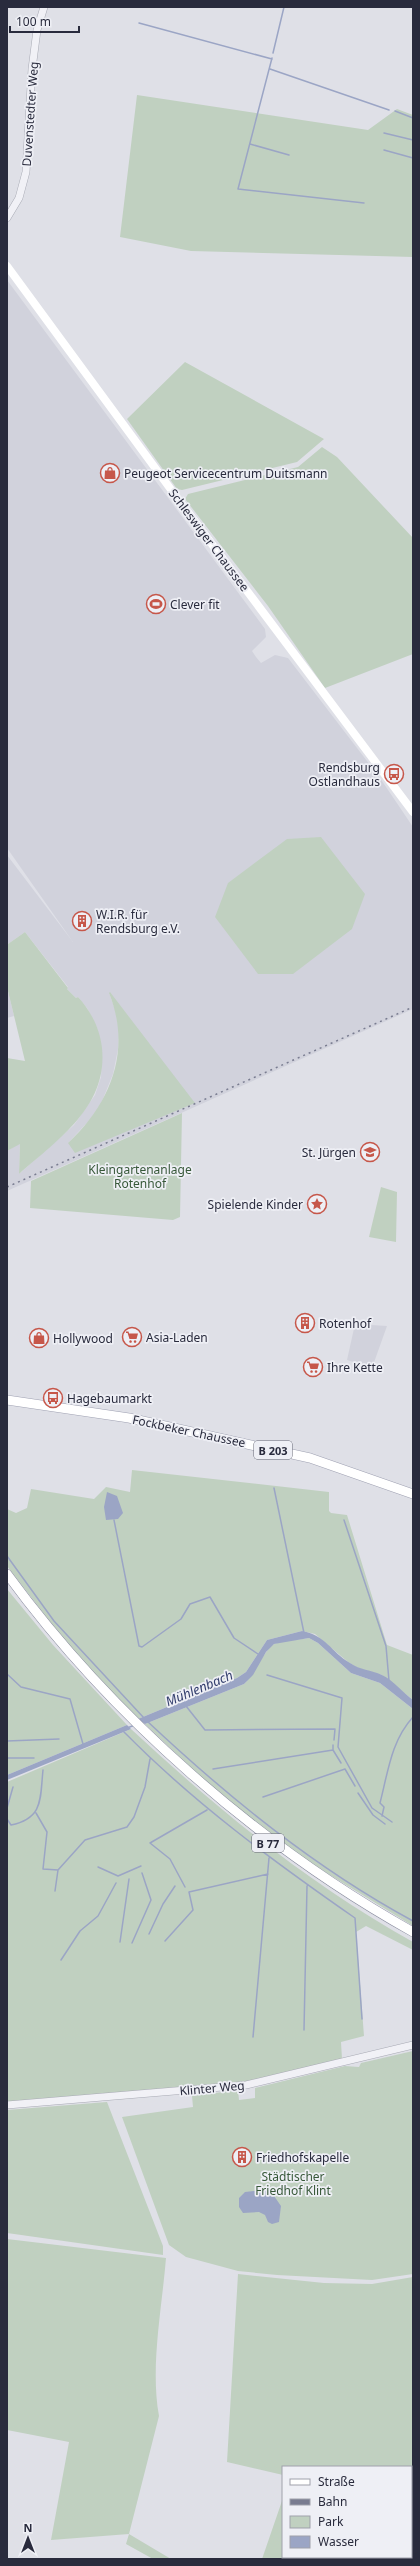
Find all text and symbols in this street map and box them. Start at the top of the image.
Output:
scale bar [10,8,79,34]
text: 100 m [16,13,51,30]
street label: Duvenstedter Weg [18,61,42,167]
shop icon: Peugeot Servicecentrum Duitsmann [99,462,121,484]
place label: Peugeot Servicecentrum Duitsmann [124,465,327,482]
street label: Schleswiger Chaussee [165,485,253,595]
sports icon: Clever fit [145,593,167,615]
place label: Clever fit [170,596,220,613]
place label: Rendsburg Ostlandhaus [309,759,380,790]
bus stop icon: Rendsburg Ostlandhaus [383,763,405,785]
place label: W.I.R. für Rendsburg e.V. [96,906,180,937]
building icon: W.I.R. für Rendsburg e.V. [71,910,93,932]
school or university icon: St. Jürgen [359,1141,381,1163]
place label: St. Jürgen [302,1144,356,1161]
park label: Kleingartenanlage Rotenhof [88,1161,192,1192]
place icon: Spielende Kinder [306,1193,328,1215]
place label: Spielende Kinder [208,1196,303,1213]
building icon: Rotenhof [294,1312,316,1334]
place label: Rotenhof [319,1315,372,1332]
supermarket icon: Asia-Laden [121,1326,143,1348]
shop icon: Hollywood [28,1327,50,1349]
place label: Asia-Laden [146,1329,208,1346]
place label: Hollywood [53,1330,113,1347]
supermarket icon: Ihre Kette [302,1356,324,1378]
place label: Ihre Kette [327,1359,383,1376]
bus stop icon: Hagebaumarkt [42,1387,64,1409]
place label: Hagebaumarkt [67,1390,153,1407]
street label: Fockbeker Chaussee [131,1411,247,1451]
road number: B 203 [254,1441,292,1459]
water label: Mühlenbach [162,1666,236,1710]
road number: B 77 [252,1834,284,1852]
street label: Klinter Weg [179,2077,245,2099]
building icon: Friedhofskapelle [231,2146,253,2168]
place label: Friedhofskapelle [256,2149,349,2166]
park label: Städtischer Friedhof Klint [255,2168,332,2199]
legend [282,2466,412,2558]
text: Straße [318,2473,355,2490]
text: Bahn [318,2493,347,2510]
text: Park [318,2513,344,2530]
north arrow [8,2518,48,2558]
text: N [24,2520,32,2535]
text: Wasser [318,2533,359,2550]

